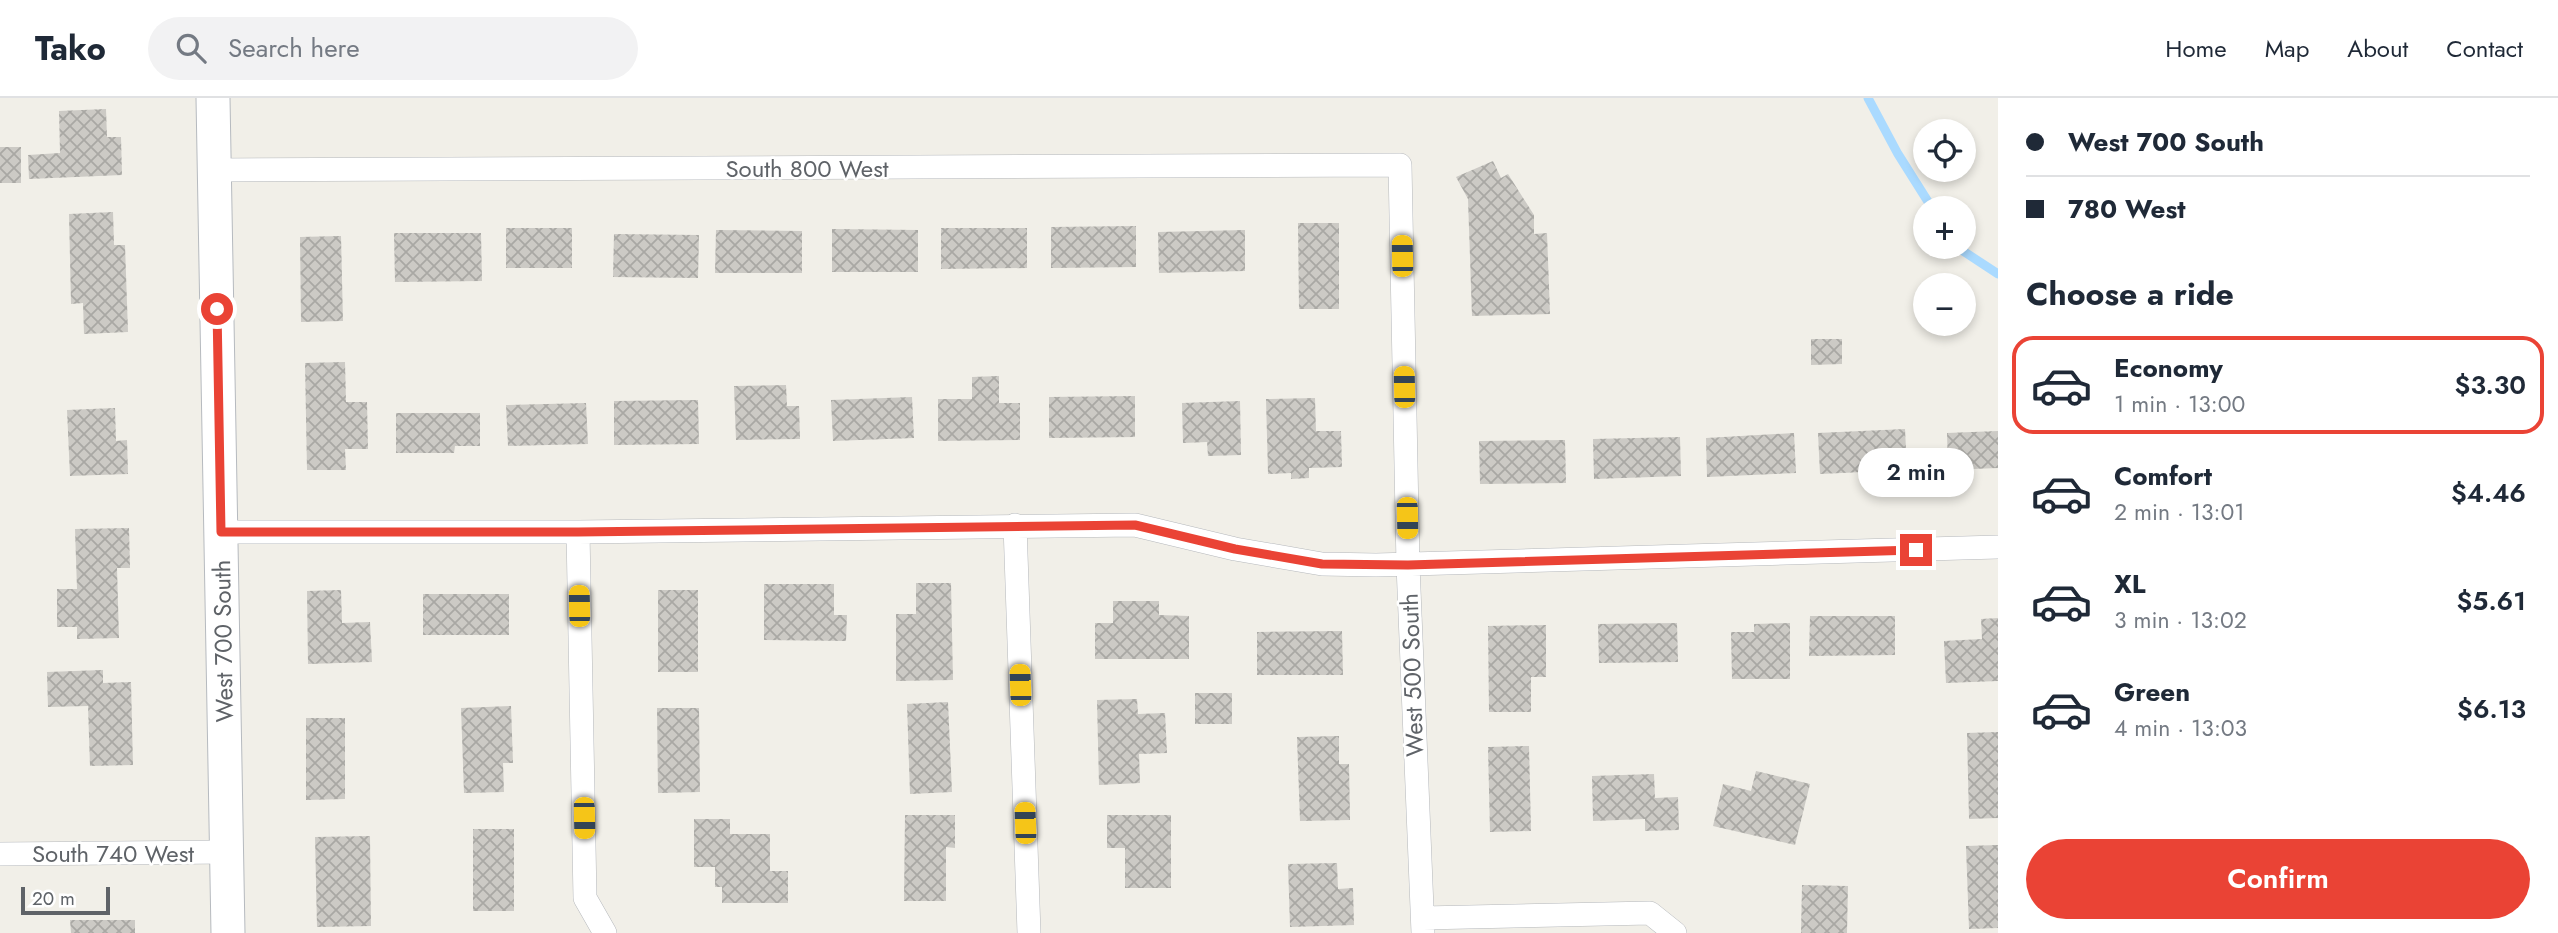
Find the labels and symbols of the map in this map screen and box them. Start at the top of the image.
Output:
street label: South 800 West [725,151,889,186]
car [1392,235,1413,277]
route start [201,293,233,325]
car [1394,366,1415,408]
callout: 2 min [1858,448,1974,498]
car [1397,497,1418,539]
route end [1900,534,1932,566]
street label: West 700 South [204,559,242,723]
car [569,585,590,627]
street label: West 500 South [1392,593,1432,757]
car [1009,664,1032,706]
car [574,797,595,839]
car [1014,802,1037,844]
street label: South 740 West [32,836,194,871]
scale bar [21,884,110,916]

